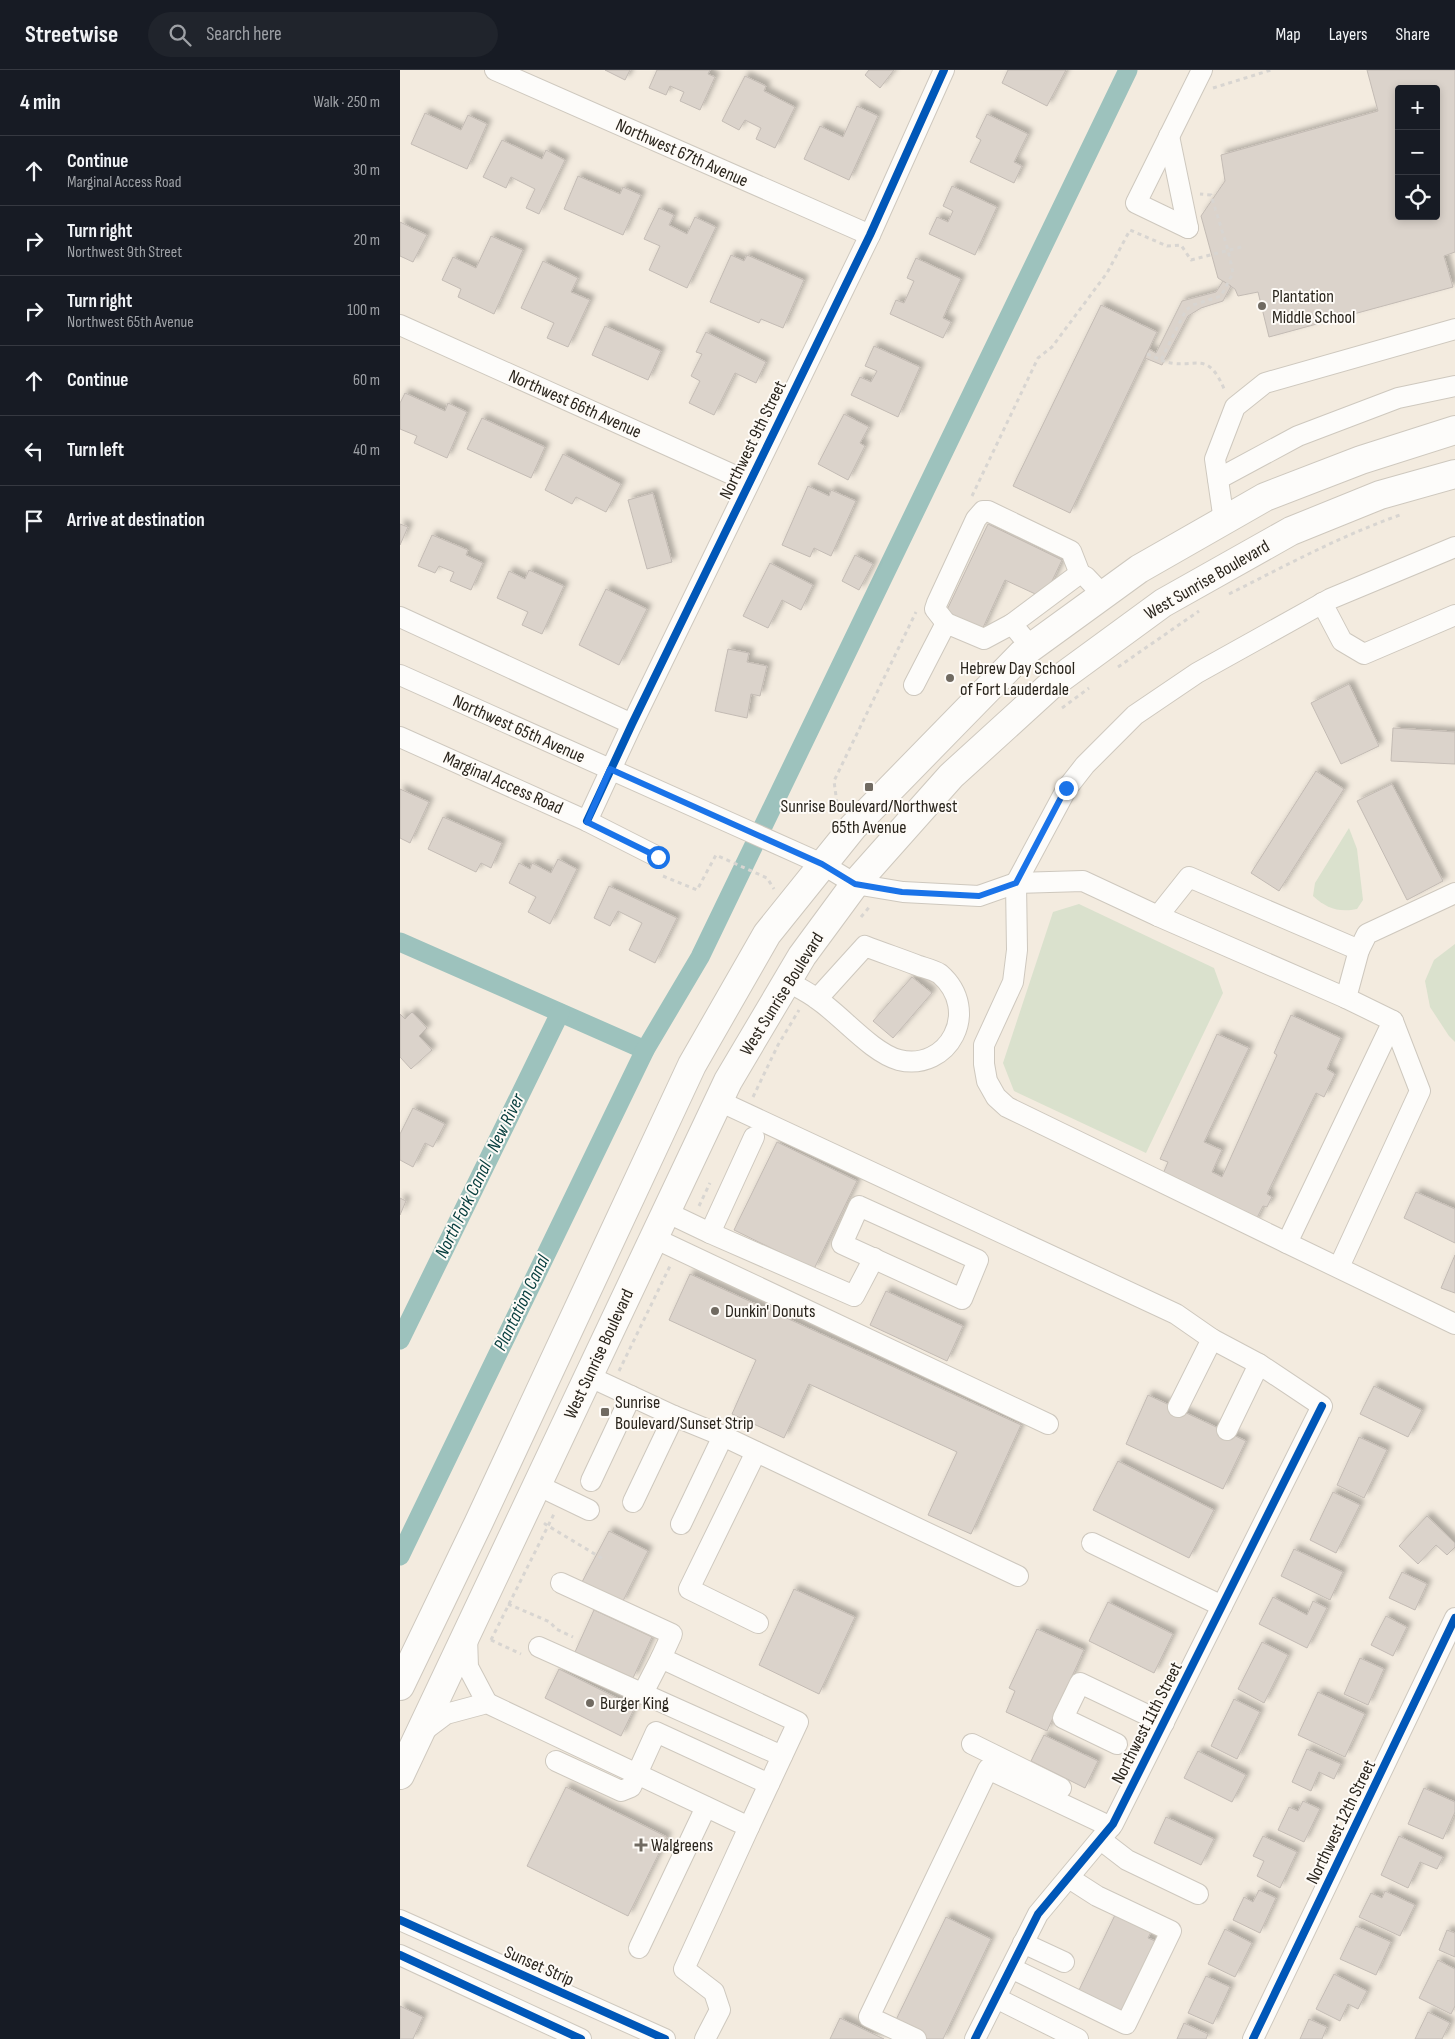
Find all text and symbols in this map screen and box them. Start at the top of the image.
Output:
search box [148,12,498,57]
text: Streetwise [25,20,118,49]
icon: search [166,21,194,49]
text: Search here [206,23,282,46]
text: Map [1276,24,1301,45]
text: Layers [1329,24,1368,45]
text: Share [1396,24,1430,45]
map controls [1395,85,1440,220]
button: + [1395,85,1440,130]
text: 4 min [20,90,61,115]
text: Walk · 250 m [314,93,380,112]
street label: Northwest 67th Avenue [613,114,751,192]
button: − [1395,130,1440,175]
text: Continue [67,150,128,173]
icon: ahead [20,157,48,185]
text: 30 m [353,161,380,180]
text: Marginal Access Road [67,173,181,192]
button: locate [1395,175,1440,220]
text: Turn right [67,220,132,243]
icon: right [20,227,48,255]
text: 20 m [353,231,380,250]
text: Northwest 9th Street [67,243,182,262]
place label: Plantation Middle School [1272,286,1355,328]
text: Turn right [67,290,132,313]
icon: right [20,297,48,325]
marker: Plantation Middle School [1256,300,1268,312]
text: 100 m [347,301,380,320]
text: Northwest 65th Avenue [67,313,194,332]
street label: Northwest 66th Avenue [505,365,645,443]
icon: ahead [20,367,48,395]
text: Continue [67,369,128,392]
text: 60 m [353,371,380,390]
street label: Northwest 9th Street [715,377,791,503]
icon: left [20,437,48,465]
text: Turn left [67,439,124,462]
text: 40 m [353,441,380,460]
icon: arrive [20,507,48,535]
text: Arrive at destination [67,509,205,532]
street label: West Sunrise Boulevard [1141,536,1273,624]
place label: Hebrew Day School of Fort Lauderdale [960,658,1075,700]
marker: Hebrew Day School of Fort Lauderdale [944,672,956,684]
street label: Northwest 65th Avenue [450,690,588,768]
street label: Marginal Access Road [440,747,566,819]
route end [1055,777,1078,800]
marker: Sunrise Boulevard/Northwest 65th Avenue [863,781,875,793]
place label: Sunrise Boulevard/Northwest 65th Avenue [780,796,958,838]
route start [647,846,670,869]
street label: West Sunrise Boulevard [736,929,828,1059]
water label: North Fork Canal - New River [430,1090,530,1262]
water label: Plantation Canal [489,1251,555,1355]
street label: West Sunrise Boulevard [560,1286,638,1422]
place label: Dunkin' Donuts [725,1301,815,1322]
marker: Dunkin' Donuts [709,1305,721,1317]
place label: Sunrise Boulevard/Sunset Strip [615,1392,754,1434]
marker: Sunrise Boulevard/Sunset Strip [599,1406,611,1418]
street label: Northwest 11th Street [1107,1658,1187,1787]
place label: Burger King [600,1693,669,1714]
marker: Burger King [584,1697,596,1709]
street label: Northwest 12th Street [1302,1756,1380,1887]
place label: Walgreens [651,1835,713,1856]
marker: Walgreens [635,1839,647,1851]
street label: Sunset Strip [501,1941,577,1991]

